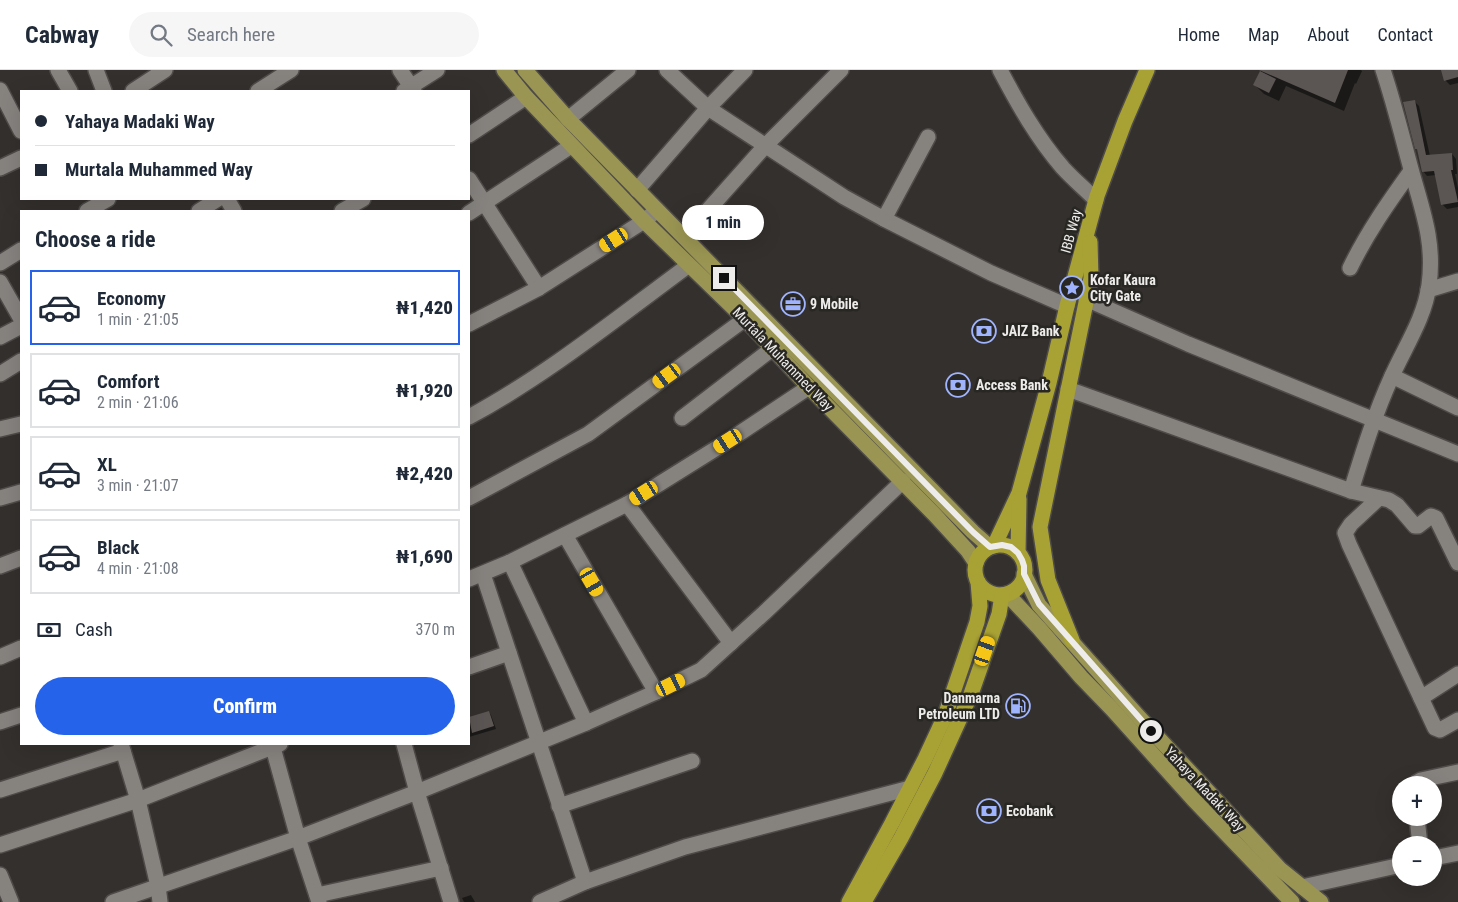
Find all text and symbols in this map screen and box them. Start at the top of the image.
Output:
search box [129,12,479,57]
text: Cabway [25,21,99,49]
icon: search [147,21,175,49]
text: Search here [187,23,275,46]
text: Home [1178,24,1220,45]
text: Map [1248,24,1279,45]
text: About [1307,24,1349,45]
text: Contact [1377,24,1433,45]
text: Yahaya Madaki Way [65,110,215,133]
text: Murtala Muhammed Way [65,158,253,181]
callout: 1 min [683,206,765,240]
street label: IBB Way [1057,207,1085,255]
text: 1 min [705,213,741,232]
car [597,226,630,254]
text: Choose a ride [35,227,156,252]
route end [713,267,735,289]
place label: Kofar Kaura City Gate [1090,272,1156,304]
place icon: Kofar Kaura City Gate [1059,275,1085,301]
icon: car [37,285,82,330]
text: Economy [97,287,166,310]
office icon: 9 Mobile [780,291,806,317]
text: ₦1,420 [396,296,453,319]
place label: 9 Mobile [810,296,859,312]
street label: Murtala Muhammed Way [730,304,837,414]
text: 1 min · 21:05 [97,310,179,329]
bank icon: JAIZ Bank [971,318,997,344]
place label: JAIZ Bank [1002,323,1060,339]
car [650,361,683,391]
icon: car [37,368,82,413]
text: Comfort [97,370,160,393]
bank icon: Access Bank [945,372,971,398]
place label: Access Bank [976,377,1048,393]
text: ₦1,920 [396,379,453,402]
text: 2 min · 21:06 [97,393,179,412]
car [711,427,744,455]
icon: car [37,451,82,496]
text: XL [97,453,117,476]
text: ₦2,420 [396,462,453,485]
text: 3 min · 21:07 [97,476,179,495]
car [627,479,660,507]
icon: car [37,534,82,579]
text: Black [97,536,139,559]
text: ₦1,690 [396,545,453,568]
text: 4 min · 21:08 [97,559,179,578]
car [578,565,605,599]
icon: cash [35,616,63,644]
text: Cash [75,618,113,641]
text: 370 m [416,620,455,639]
car [973,634,996,668]
car [654,672,687,698]
button: Confirm [35,677,455,735]
place label: Danmarna Petroleum LTD [918,690,1000,722]
fuel station icon: Danmarna Petroleum LTD [1005,693,1031,719]
route start [1140,720,1162,742]
street label: Yahaya Madaki Way [1162,744,1248,834]
map controls [1392,776,1442,886]
button: + [1392,776,1442,826]
bank icon: Ecobank [976,798,1002,824]
place label: Ecobank [1006,803,1054,819]
button: − [1392,836,1442,886]

